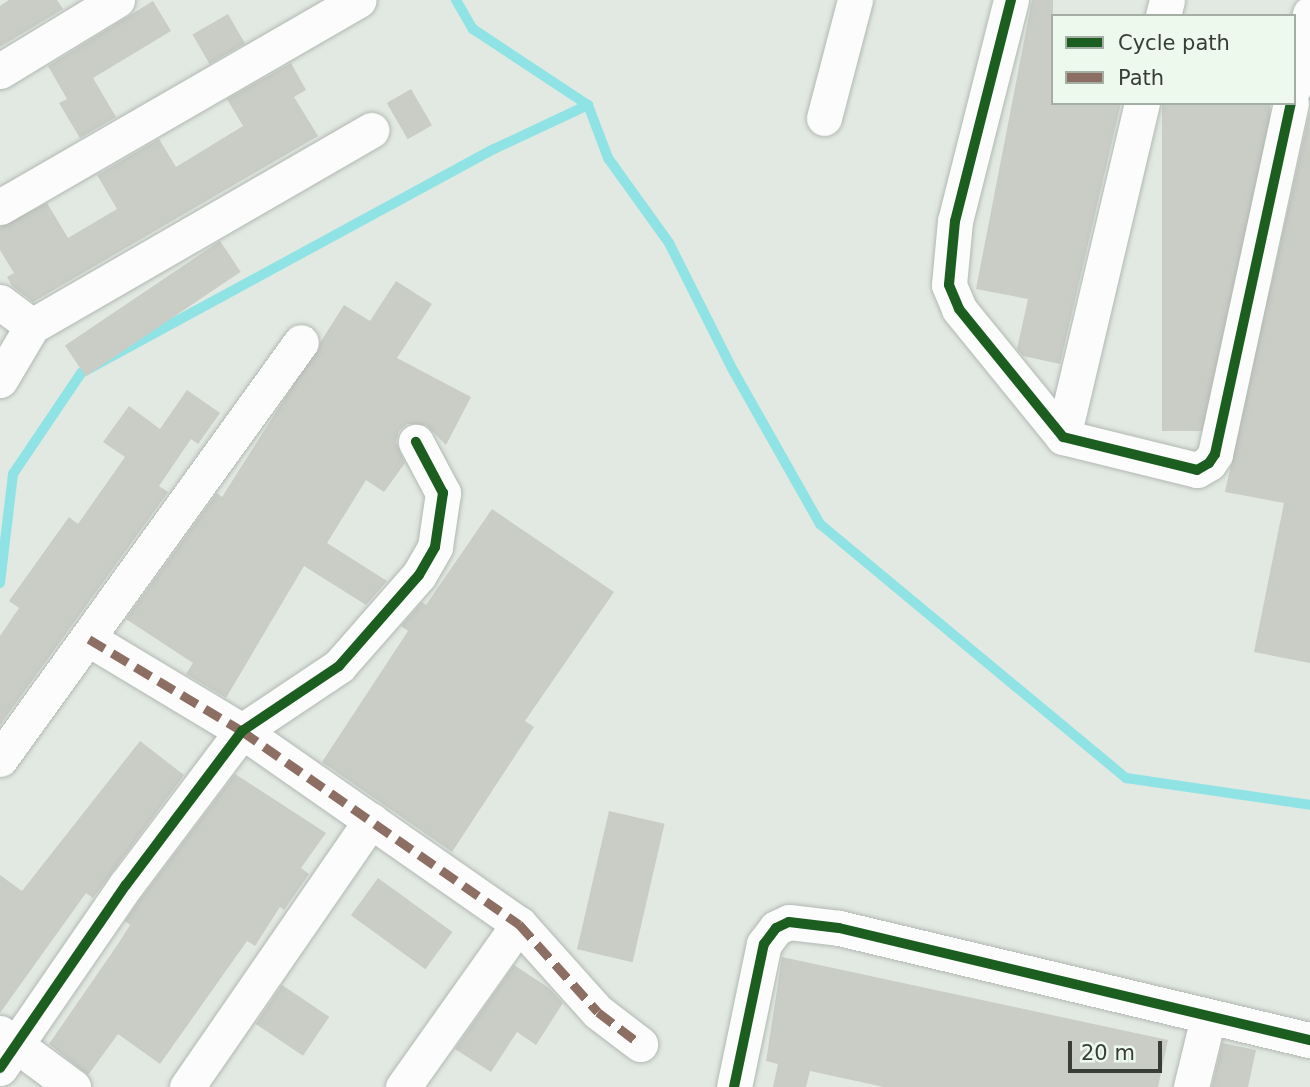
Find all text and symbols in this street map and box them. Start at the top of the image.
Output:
legend [1051,14,1296,105]
text: Cycle path [1118,31,1230,55]
text: Path [1118,66,1164,90]
scale bar [1072,1028,1166,1072]
text: 20 m [1081,1041,1135,1065]

